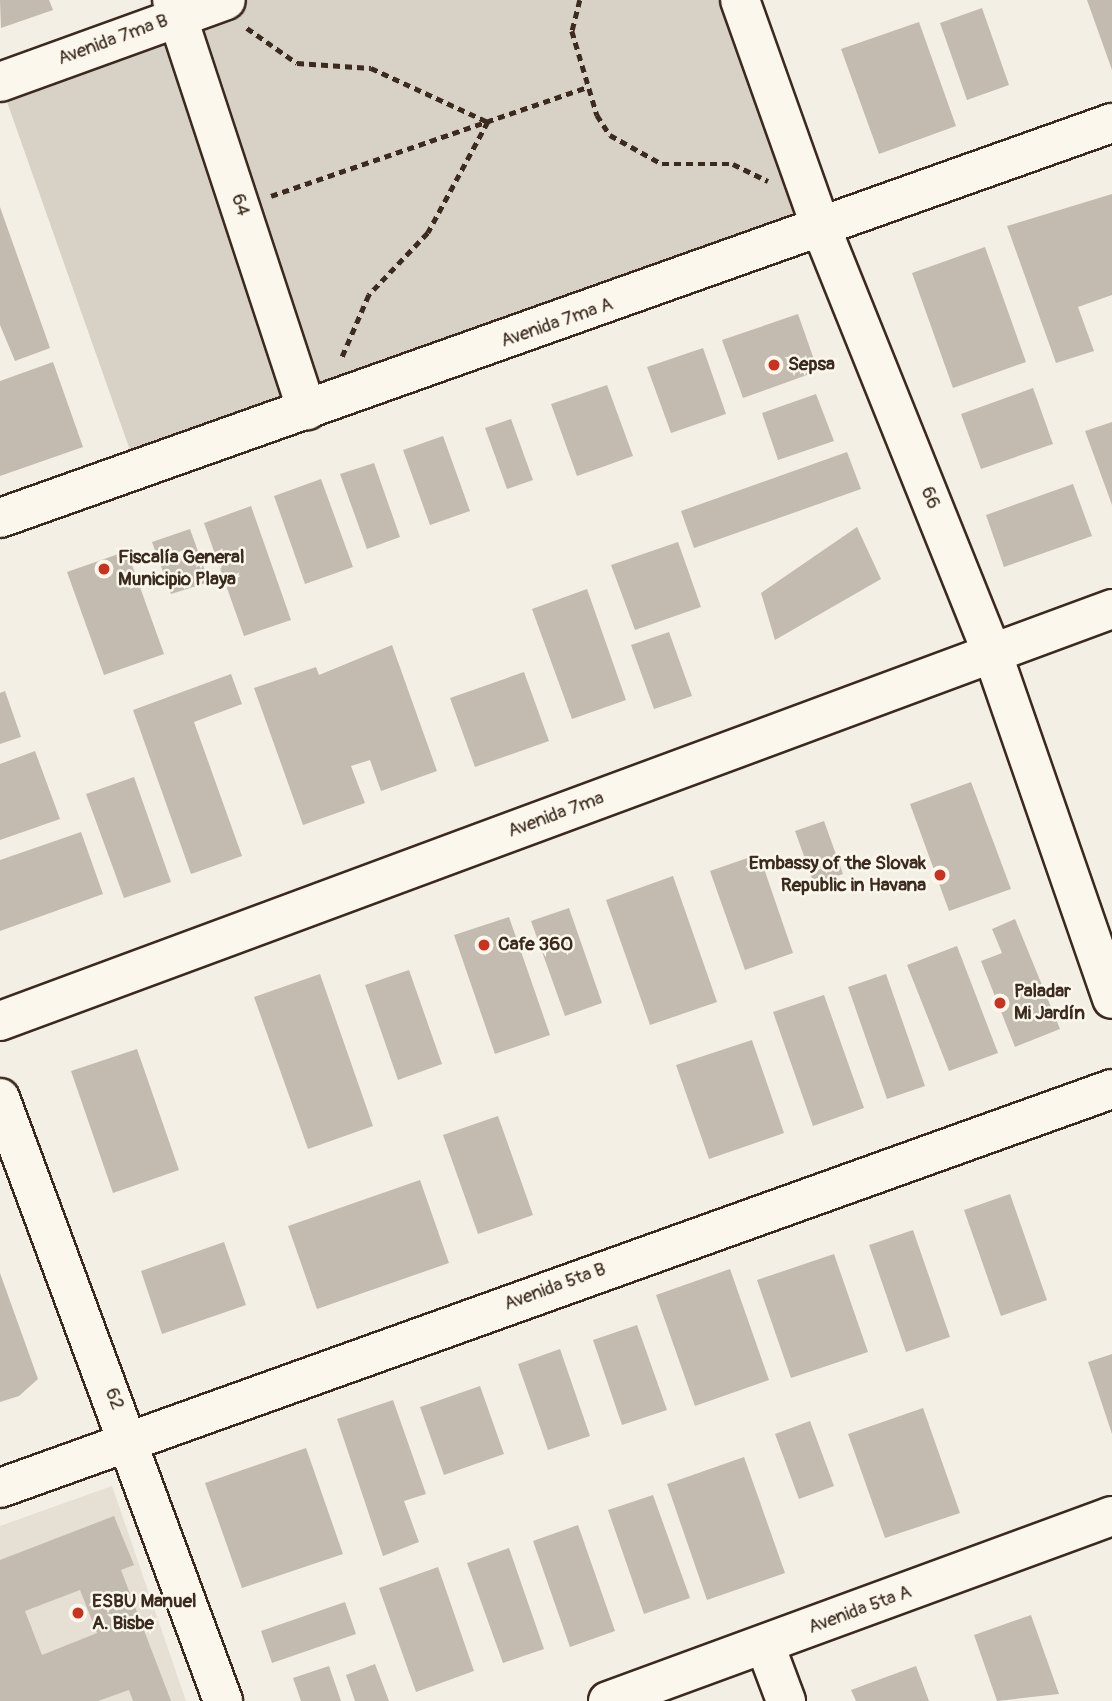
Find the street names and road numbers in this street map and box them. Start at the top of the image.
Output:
street label: Avenida 7ma B [55,9,171,71]
street label: 64 [226,191,254,219]
street label: Avenida 7ma A [498,293,616,353]
street label: 66 [915,483,945,513]
street label: Avenida 7ma [505,787,607,843]
street label: Avenida 5ta B [501,1258,609,1316]
street label: 62 [99,1385,129,1413]
street label: Avenida 5ta A [805,1581,915,1639]

